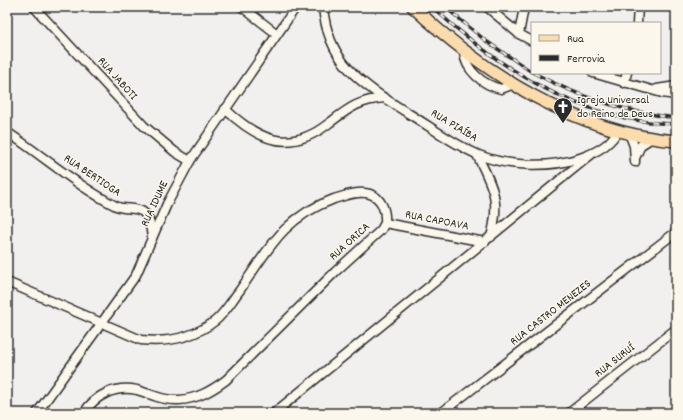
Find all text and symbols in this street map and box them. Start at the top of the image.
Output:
legend [531,22,661,74]
text: Rua [567,31,584,48]
text: Ferrovia [567,51,605,68]
street label: RUA JABOTI [93,54,141,105]
place label: Igreja Universal do Reino de Deus [577,92,653,123]
church icon: Igreja Universal do Reino de Deus [552,96,574,124]
street label: RUA PIAÍBA [427,105,481,147]
street label: RUA BERTIOGA [60,151,124,202]
street label: RUA IDUME [137,178,173,230]
street label: RUA CAPOAVA [404,206,471,236]
street label: RUA ORICA [326,219,375,265]
street label: RUA CASTRO MENEZES [507,276,595,350]
street label: RUA SURUÍ [591,339,639,382]

